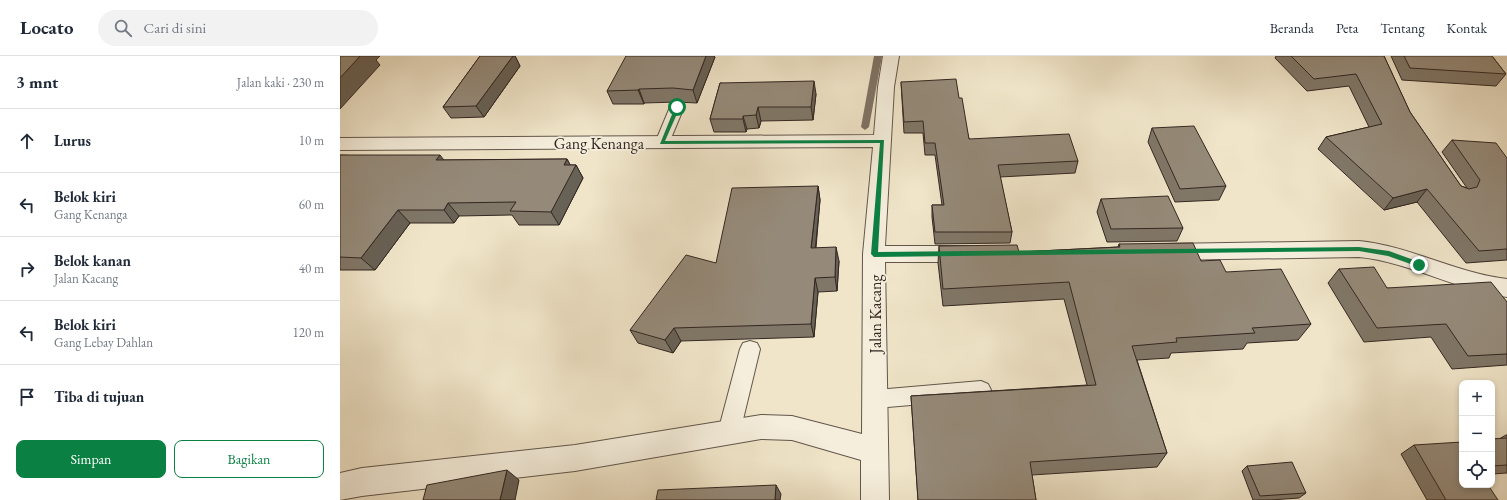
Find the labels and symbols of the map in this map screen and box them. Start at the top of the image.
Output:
route start [668,98,686,116]
street label: Gang Kenanga [554,133,645,154]
route end [1410,256,1428,274]
street label: Jalan Kacang [865,273,886,356]

